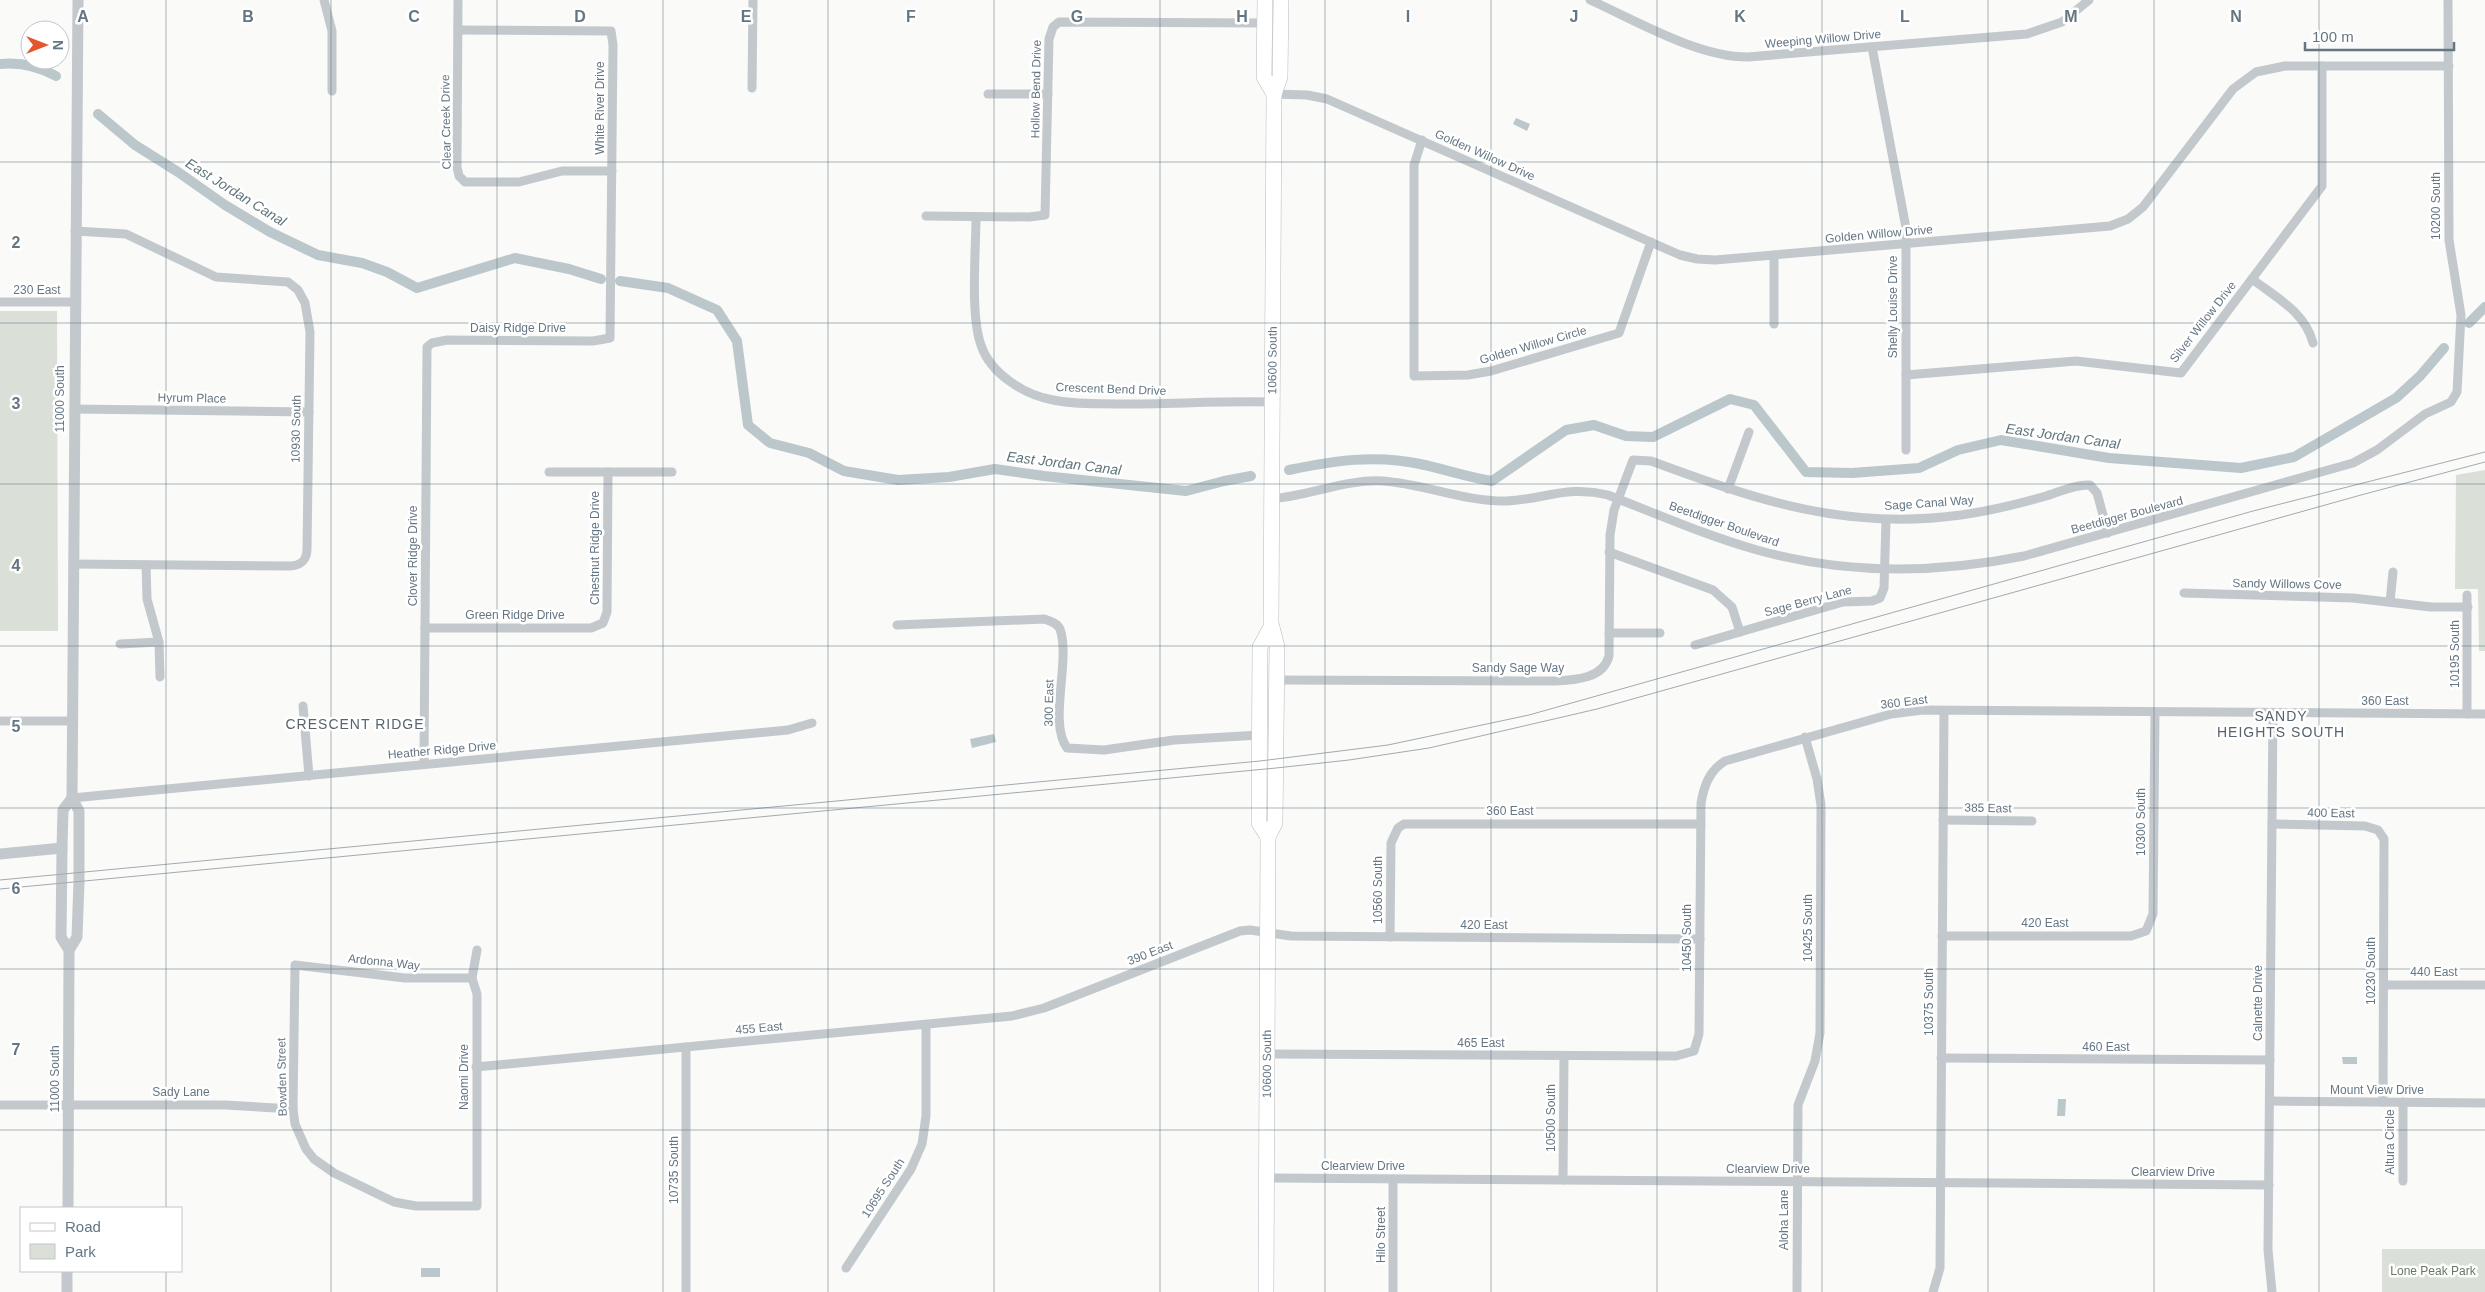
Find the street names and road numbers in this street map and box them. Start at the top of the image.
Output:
street label: Weeping Willow Drive [1764,27,1882,51]
street label: Hollow Bend Drive [1028,39,1044,138]
street label: White River Drive [593,61,607,155]
street label: Clear Creek Drive [438,74,454,170]
street label: Golden Willow Drive [1433,127,1537,183]
street label: 10200 South [2429,172,2443,240]
street label: Golden Willow Drive [1825,222,1934,246]
street label: Shelly Louise Drive [1886,255,1900,358]
street label: Silver Willow Drive [2167,278,2239,365]
street label: 230 East [13,283,61,297]
street label: Daisy Ridge Drive [470,321,566,335]
street label: Golden Willow Circle [1478,323,1588,367]
street label: 10600 South [1265,326,1280,395]
street label: 11000 South [53,365,67,433]
street label: Crescent Bend Drive [1055,380,1167,398]
street label: Hyrum Place [158,390,227,406]
street label: 10930 South [288,395,304,463]
street label: Chestnut Ridge Drive [588,491,602,605]
street label: Sage Canal Way [1884,493,1974,513]
street label: Beetdigger Boulevard [2069,493,2185,537]
street label: Beetdigger Boulevard [1667,499,1781,549]
street label: Clover Ridge Drive [406,505,420,606]
street label: Sandy Willows Cove [2232,576,2342,592]
street label: Sage Berry Lane [1763,583,1854,619]
street label: Green Ridge Drive [465,608,565,622]
street label: 10195 South [2448,620,2462,688]
street label: Sandy Sage Way [1472,661,1564,675]
street label: 300 East [1042,679,1056,727]
street label: 360 East [1880,692,1929,712]
street label: 360 East [2361,694,2409,708]
street label: Heather Ridge Drive [387,738,497,762]
street label: 10300 South [2134,788,2148,856]
street label: 385 East [1964,801,2012,815]
street label: 360 East [1486,804,1534,818]
street label: 400 East [2307,806,2355,820]
street label: 10560 South [1371,856,1385,924]
street label: 10425 South [1801,894,1815,962]
street label: 10450 South [1680,904,1694,972]
street label: 420 East [2021,916,2069,930]
street label: 420 East [1460,918,1508,932]
street label: 10230 South [2364,937,2378,1005]
street label: 390 East [1125,938,1175,968]
street label: Ardonna Way [347,951,421,973]
street label: Calnette Drive [2251,965,2265,1041]
street label: 440 East [2410,965,2458,979]
street label: 10375 South [1922,968,1936,1036]
street label: 455 East [735,1019,784,1037]
street label: 10600 South [1260,1030,1274,1098]
street label: 465 East [1457,1036,1505,1050]
street label: Bowden Street [274,1037,290,1116]
street label: 460 East [2082,1040,2130,1054]
street label: Naomi Drive [457,1044,471,1110]
street label: 11000 South [48,1045,62,1113]
street label: Mount View Drive [2330,1083,2424,1097]
street label: 10500 South [1544,1084,1558,1152]
street label: Sady Lane [152,1085,210,1099]
street label: Altura Circle [2383,1109,2397,1175]
street label: 10735 South [667,1136,681,1204]
street label: 10695 South [859,1156,907,1220]
street label: Clearview Drive [1321,1159,1405,1173]
street label: Clearview Drive [1726,1162,1810,1176]
street label: Clearview Drive [2131,1165,2215,1179]
street label: Aloha Lane [1777,1189,1791,1250]
street label: Hilo Street [1374,1206,1388,1263]

